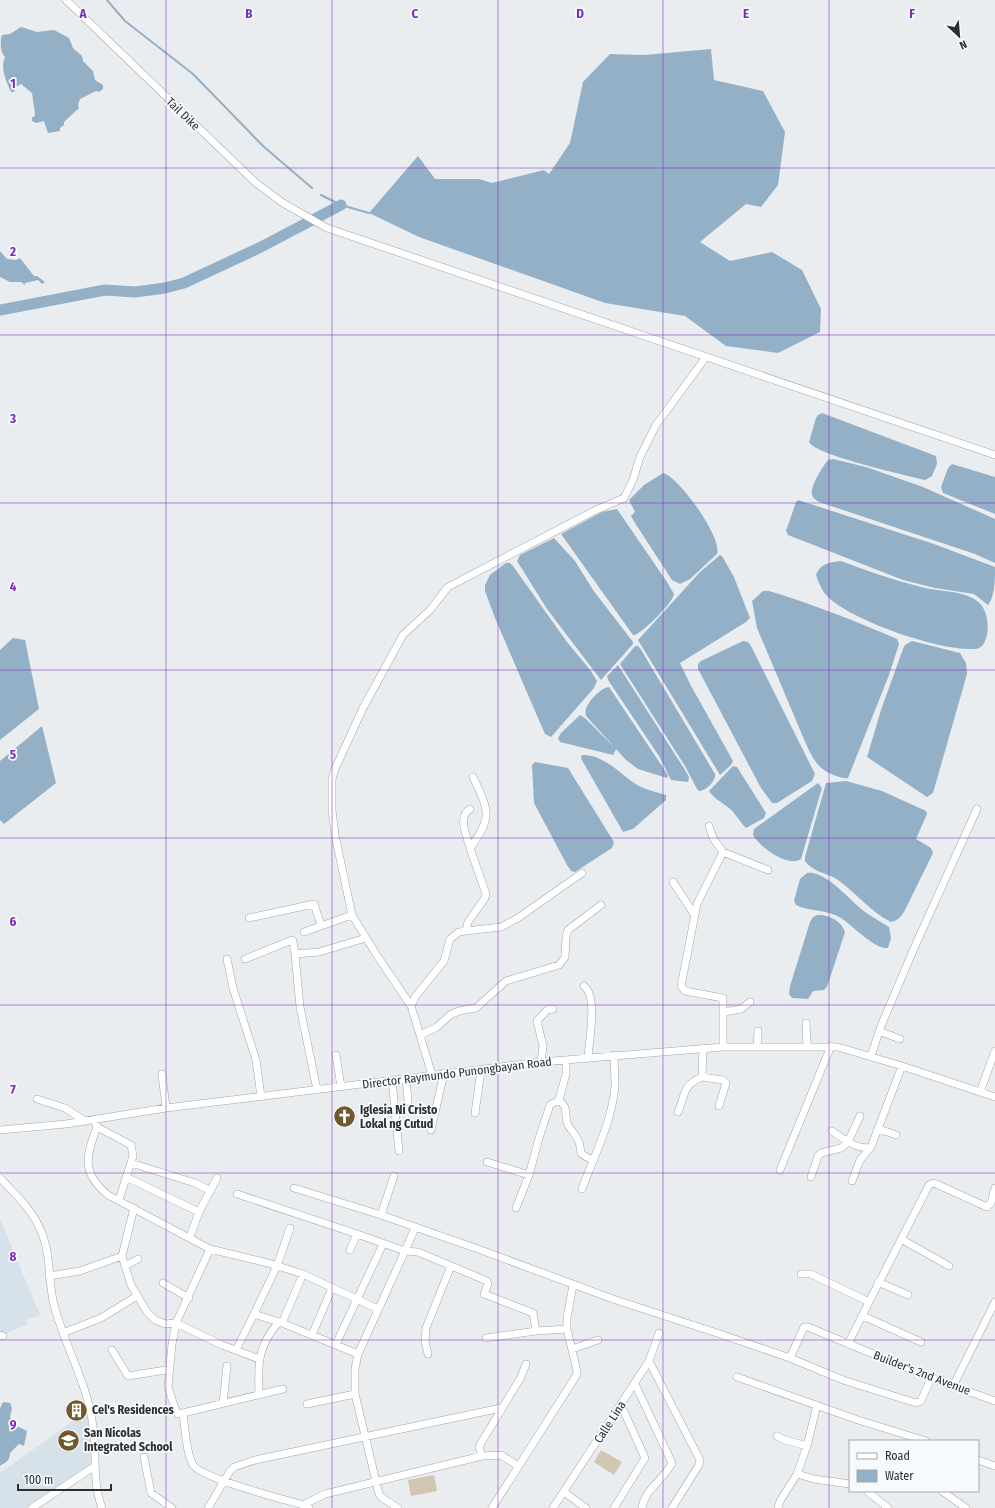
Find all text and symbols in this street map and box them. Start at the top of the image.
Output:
text: A [78,6,87,21]
text: B [245,6,253,21]
text: C [412,6,419,21]
text: D [576,6,584,21]
text: E [743,6,749,21]
text: F [909,6,915,21]
north arrow [939,16,979,56]
text: N [957,37,969,52]
text: 1 [10,76,16,91]
street label: Tail Dike [163,95,203,133]
text: 2 [9,244,16,259]
text: 3 [9,411,16,426]
text: 4 [10,579,17,594]
text: 5 [10,747,16,762]
text: 6 [10,914,17,929]
street label: Director Raymundo Punongbayan Road [361,1054,553,1092]
text: 7 [10,1082,16,1097]
place label: Iglesia Ni Cristo Lokal ng Cutud [360,1103,438,1131]
church icon: Iglesia Ni Cristo Lokal ng Cutud [331,1104,357,1130]
text: 8 [10,1249,17,1264]
street label: Builder's 2nd Avenue [872,1348,973,1398]
building icon: Cel's Residences [64,1397,90,1423]
street label: Calle Lina [591,1398,629,1446]
place label: Cel's Residences [92,1403,175,1417]
text: 9 [10,1417,17,1432]
place label: San Nicolas Integrated School [84,1426,173,1454]
school or university icon: San Nicolas Integrated School [56,1427,82,1453]
legend [849,1440,979,1492]
text: Road [885,1449,910,1463]
scale bar [18,1466,111,1492]
text: Water [885,1469,914,1483]
text: 100 m [24,1473,53,1487]

